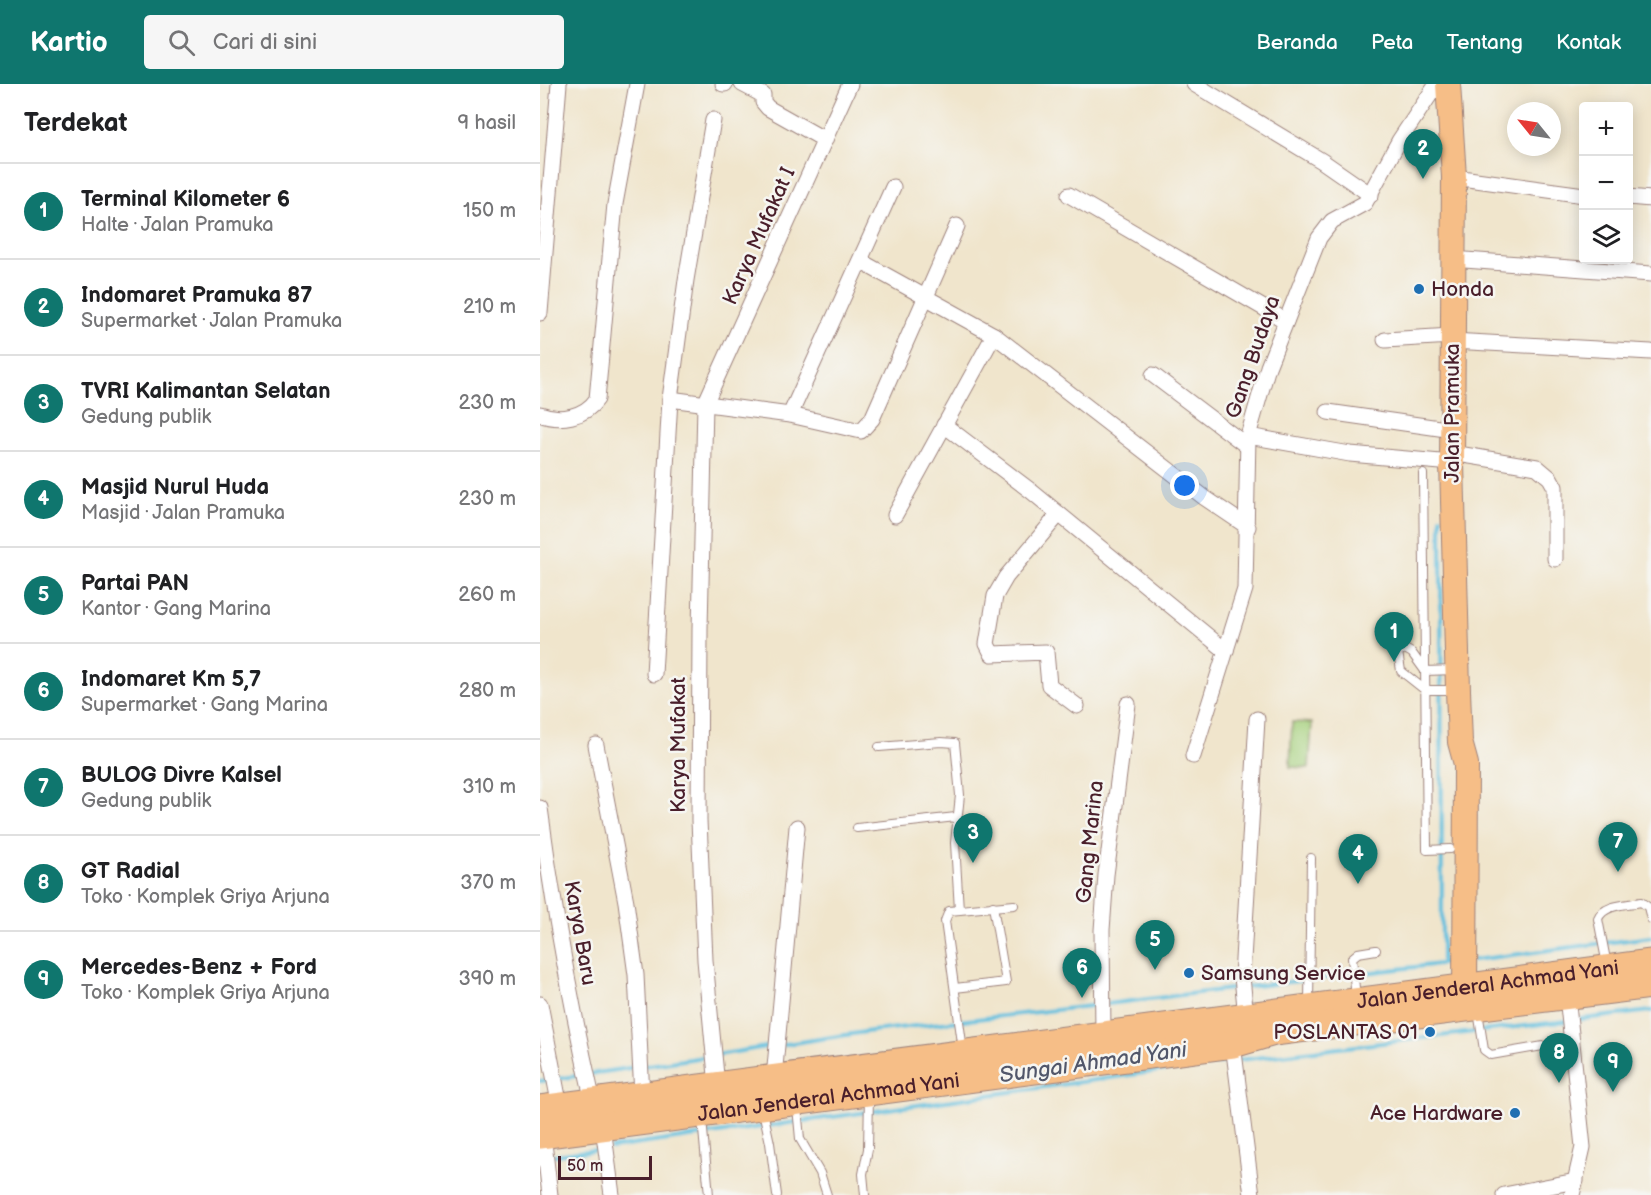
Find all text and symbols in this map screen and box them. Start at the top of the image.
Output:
search box [144,15,564,69]
text: Kartio [30,26,108,59]
icon: search [165,26,198,59]
text: Cari di sini [213,29,317,56]
text: Beranda [1256,30,1338,55]
text: Peta [1371,30,1414,55]
text: Tentang [1447,30,1523,55]
text: Kontak [1556,30,1621,55]
north arrow [1507,102,1561,156]
map controls [1579,102,1633,264]
button: + [1579,102,1633,156]
text: Terdekat [24,108,127,139]
text: 9 hasil [458,111,516,135]
pin: 2 [1404,130,1442,179]
button: − [1579,156,1633,210]
street label: Karya Mufakat I [717,163,801,309]
text: Terminal Kilometer 6 [81,186,290,213]
text: 1 [39,199,48,223]
text: 150 m [463,199,516,223]
button: layers [1579,210,1633,264]
text: Halte · Jalan Pramuka [81,213,274,237]
place label: Honda [1431,277,1494,302]
text: Indomaret Pramuka 87 [81,282,312,309]
marker: Honda [1412,282,1426,296]
street label: Gang Budaya [1220,292,1286,422]
text: 2 [38,295,49,319]
text: 210 m [463,295,516,319]
text: Supermarket · Jalan Pramuka [81,309,342,333]
street label: Jalan Pramuka [1440,343,1465,483]
text: TVRI Kalimantan Selatan [81,378,331,405]
text: 3 [38,391,49,415]
text: 230 m [459,391,516,415]
text: Gedung publik [81,405,211,429]
your location [1170,471,1199,500]
text: Masjid Nurul Huda [81,474,269,501]
text: 4 [38,487,49,511]
text: 230 m [459,487,516,511]
text: Masjid · Jalan Pramuka [81,501,285,525]
text: Partai PAN [81,570,189,597]
text: 5 [38,583,49,607]
text: 260 m [458,583,516,607]
text: Kantor · Gang Marina [81,597,271,621]
pin: 1 [1374,612,1414,662]
text: Indomaret Km 5,7 [81,666,261,693]
street label: Karya Mufakat [666,676,691,813]
text: 6 [37,679,50,703]
text: 280 m [459,679,516,703]
text: Supermarket · Gang Marina [81,693,328,717]
text: BULOG Divre Kalsel [81,762,282,789]
text: 7 [38,775,49,799]
text: 310 m [462,775,516,799]
street label: Gang Marina [1071,779,1109,905]
text: Gedung publik [81,789,211,813]
pin: 3 [954,814,992,863]
pin: 7 [1598,822,1638,872]
pin: 4 [1338,834,1378,884]
text: GT Radial [81,858,180,885]
text: 8 [37,871,50,895]
text: 370 m [460,871,516,895]
street label: Karya Baru [558,879,602,987]
text: Toko · Komplek Griya Arjuna [81,885,330,909]
pin: 5 [1136,920,1174,970]
pin: 6 [1062,948,1102,998]
text: Mercedes-Benz + Ford [81,954,317,981]
street label: Jalan Jenderal Achmad Yani [1355,955,1620,1014]
place label: Samsung Service [1201,961,1366,986]
marker: Samsung Service [1182,966,1196,980]
text: 9 [38,967,49,991]
text: 390 m [458,967,516,991]
text: Toko · Komplek Griya Arjuna [81,981,330,1005]
place label: POSLANTAS 01 [1273,1020,1418,1045]
marker: POSLANTAS 01 [1423,1025,1437,1039]
pin: 8 [1540,1034,1578,1083]
water label: Sungai Ahmad Yani [998,1036,1189,1089]
pin: 9 [1594,1042,1632,1092]
street label: Jalan Jenderal Achmad Yani [696,1068,961,1127]
place label: Ace Hardware [1370,1101,1503,1126]
marker: Ace Hardware [1508,1106,1522,1120]
scale bar [558,1153,652,1180]
text: 50 m [567,1157,603,1176]

